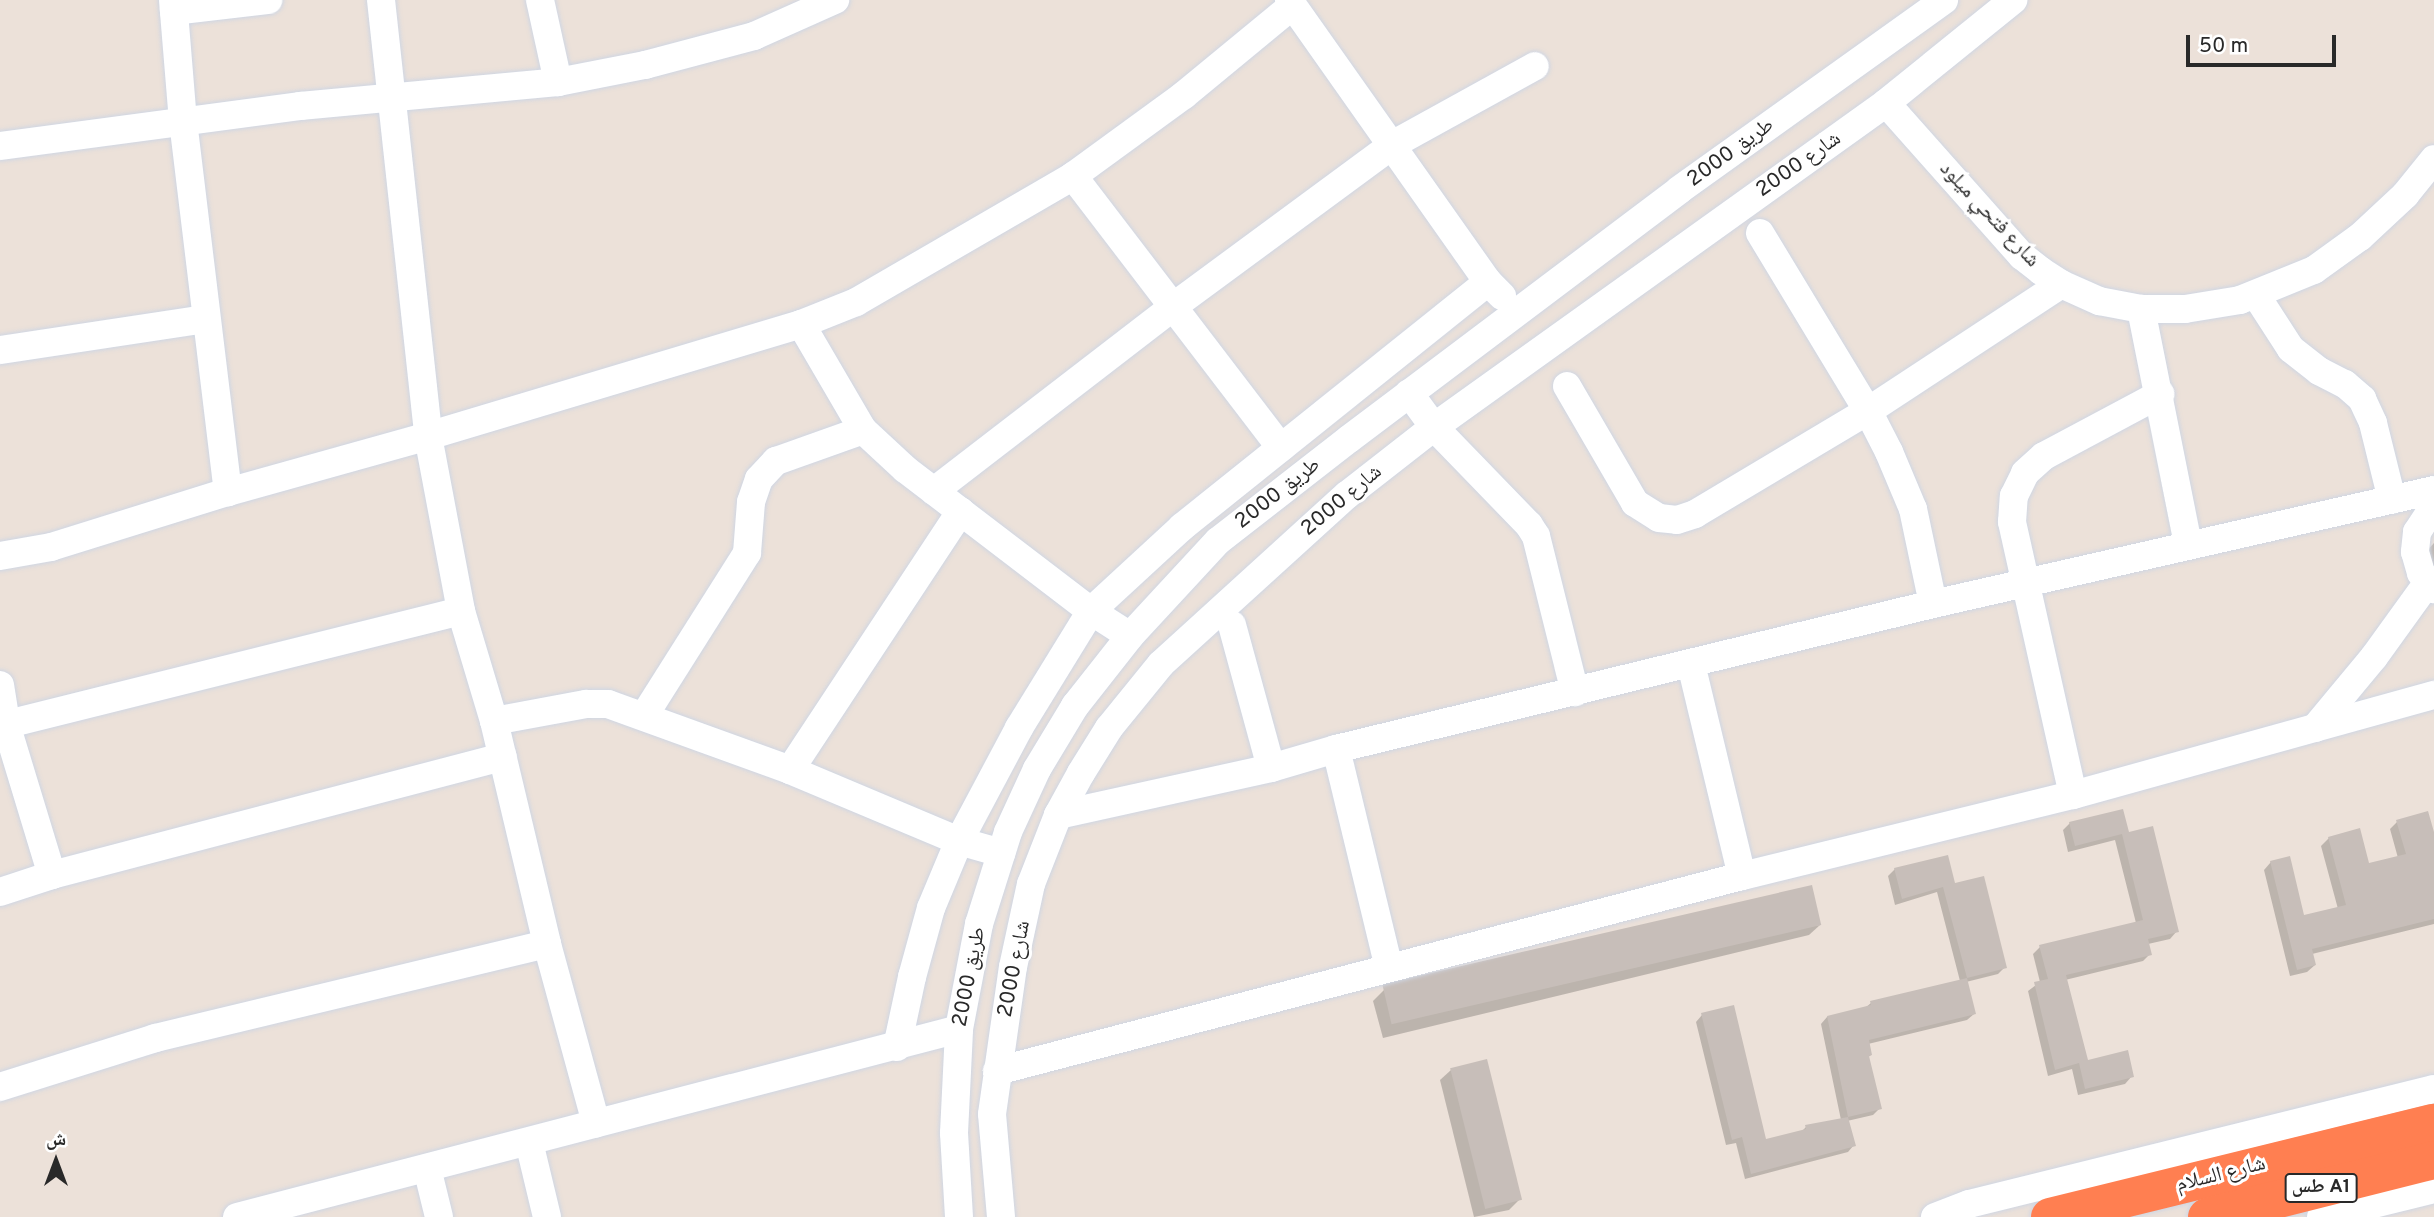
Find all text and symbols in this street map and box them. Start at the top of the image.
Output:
scale bar [2189,21,2340,65]
text: 50 m [2199,33,2248,60]
street label: طريق 2000 [1683,113,1779,193]
street label: شارع 2000 [1752,127,1846,203]
street label: شارع فتحي ميلود [1934,157,2044,273]
street label: طريق 2000 [1230,453,1326,535]
street label: شارع 2000 [1296,460,1388,542]
street label: شارع 2000 [993,919,1037,1019]
street label: طريق 2000 [948,925,992,1029]
north arrow [21,1126,91,1196]
text: ش [46,1128,66,1152]
street label: شارع السلام [2174,1152,2268,1198]
road number: طس A1 [2284,1172,2358,1204]

